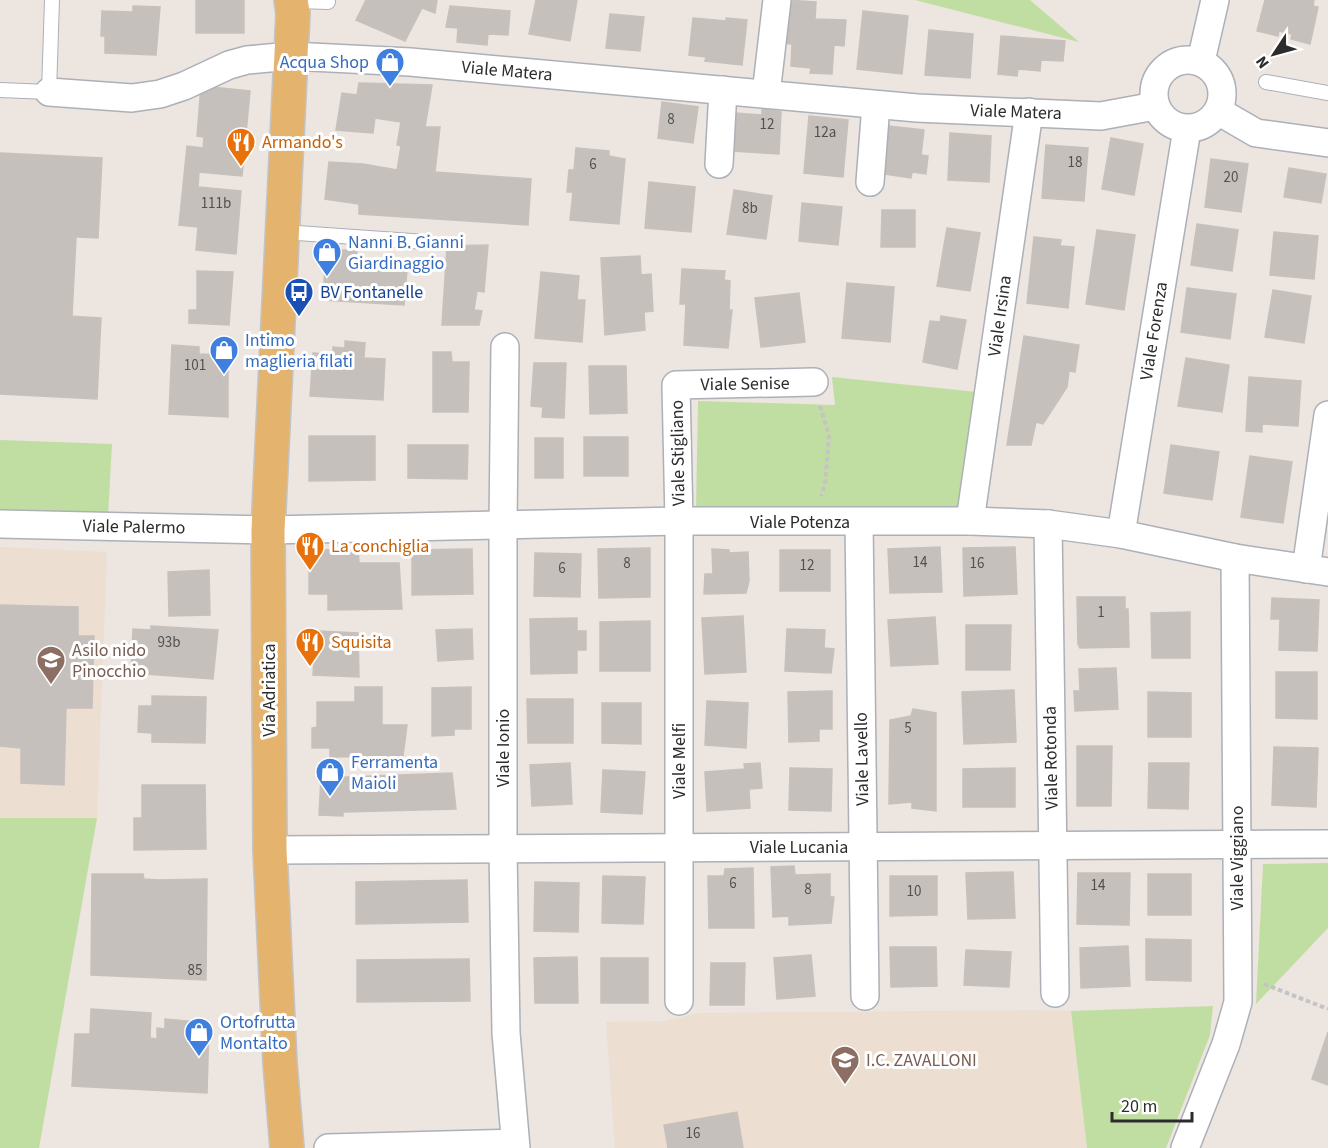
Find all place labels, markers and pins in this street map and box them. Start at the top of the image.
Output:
shop icon: Acqua Shop [374,46,406,88]
place label: Acqua Shop [280,50,369,75]
restaurant icon: Armando's [225,126,257,168]
place label: Armando's [262,130,343,155]
place label: Nanni B. Gianni Giardinaggio [348,230,464,276]
shop icon: Nanni B. Gianni Giardinaggio [311,236,343,278]
bus stop icon: BV Fontanelle [283,276,315,318]
place label: BV Fontanelle [320,280,423,305]
place label: Intimo maglieria filati [245,328,353,374]
shop icon: Intimo maglieria filati [208,334,240,376]
restaurant icon: La conchiglia [294,530,326,572]
place label: La conchiglia [331,534,429,559]
restaurant icon: Squisita [294,626,326,668]
place label: Squisita [331,630,392,655]
place label: Asilo nido Pinocchio [72,638,146,684]
school or university icon: Asilo nido Pinocchio [35,644,67,686]
place label: Ferramenta Maioli [351,750,438,796]
shop icon: Ferramenta Maioli [314,756,346,798]
place label: Ortofrutta Montalto [220,1010,296,1056]
shop icon: Ortofrutta Montalto [183,1016,215,1058]
school or university icon: I.C. ZAVALLONI [829,1044,861,1086]
place label: I.C. ZAVALLONI [866,1048,977,1073]

